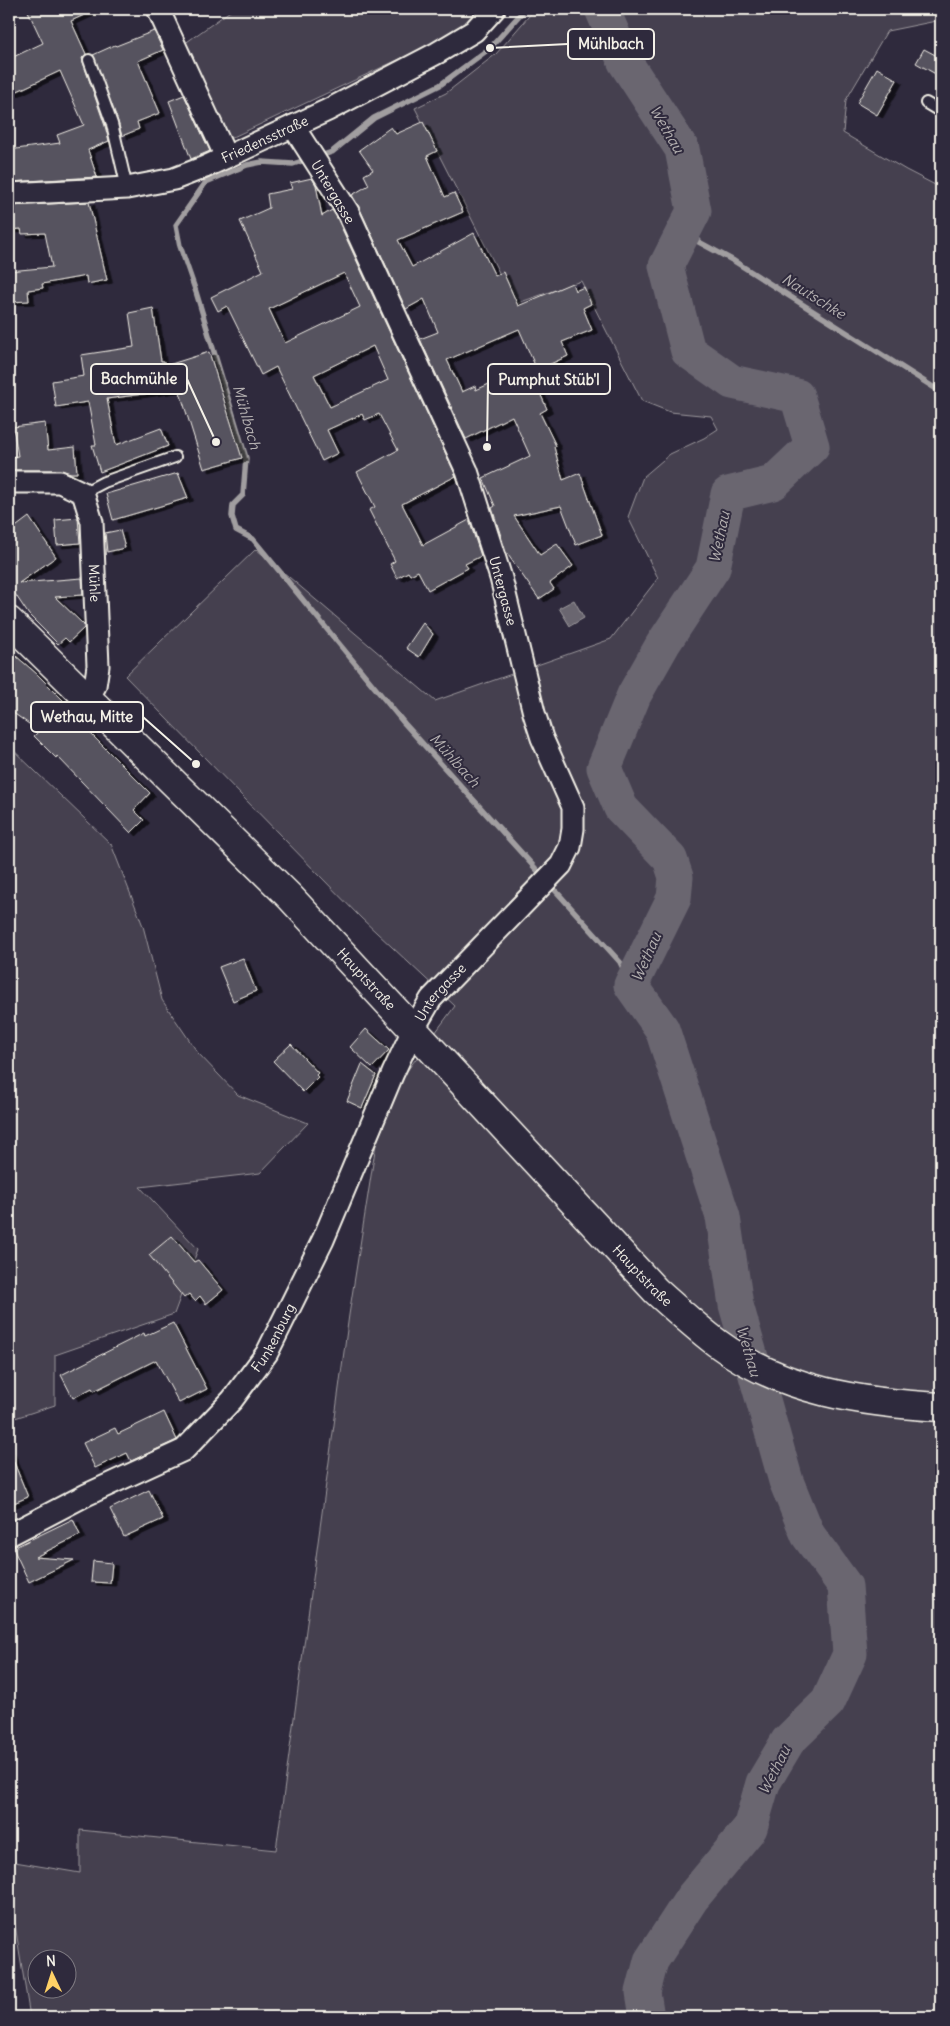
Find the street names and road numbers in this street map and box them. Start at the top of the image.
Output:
street label: Friedensstraße [218,111,311,167]
street label: Untergasse [307,157,359,227]
street label: Untergasse [485,554,521,628]
street label: Mühle [85,564,104,603]
street label: Hauptstraße [333,944,400,1014]
street label: Untergasse [411,959,470,1025]
street label: Hauptstraße [609,1241,676,1310]
street label: Funkenburg [247,1300,299,1376]

